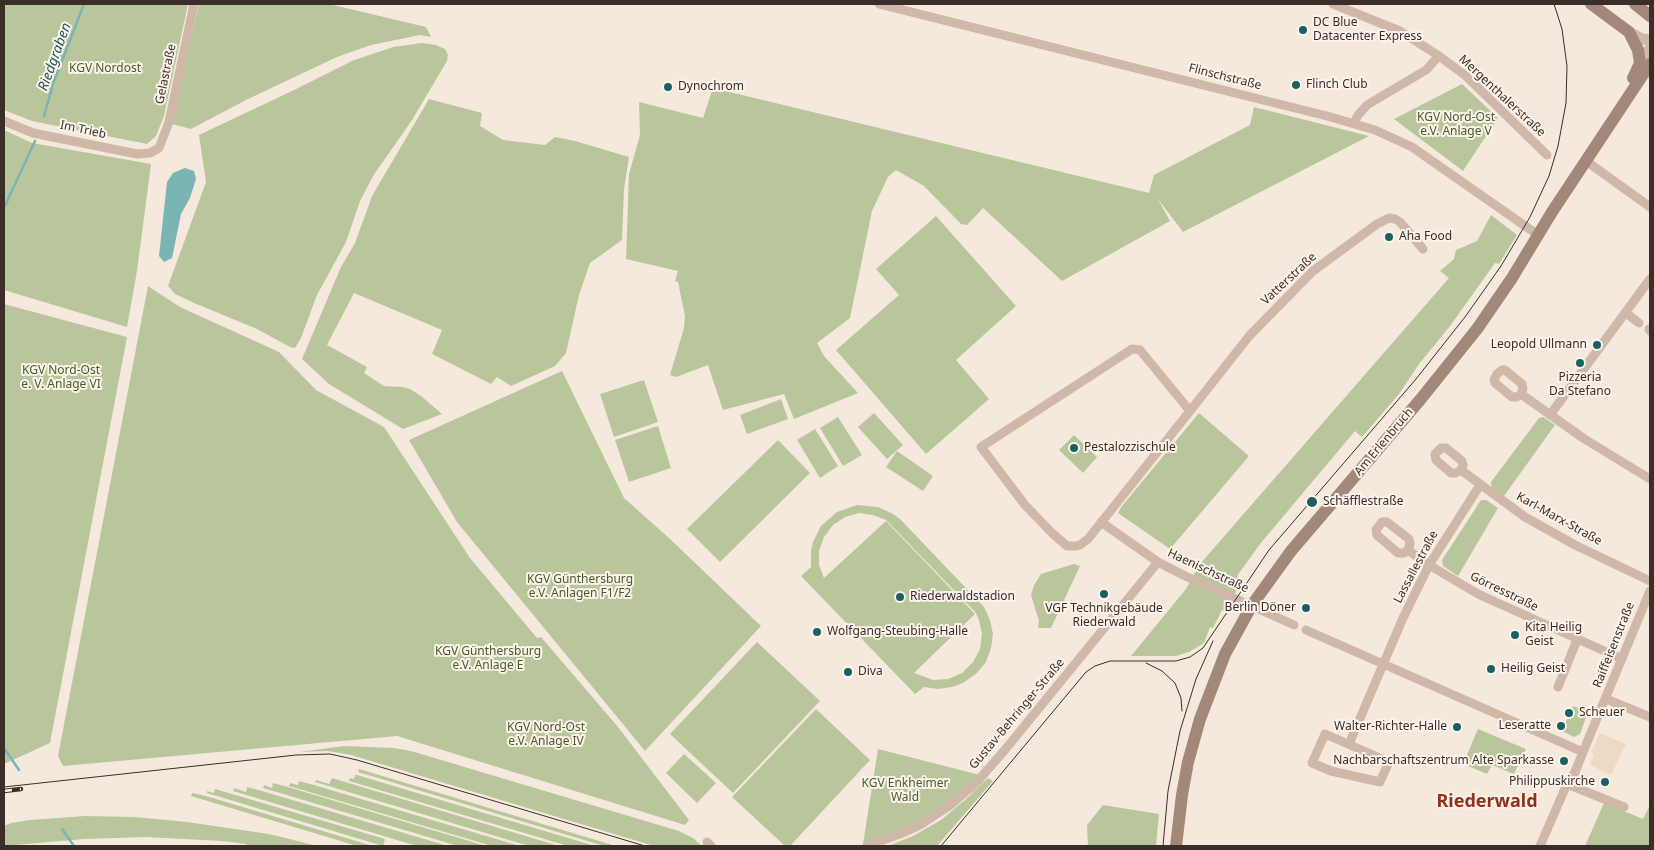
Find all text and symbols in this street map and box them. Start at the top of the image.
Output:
place label: DC Blue Datacenter Express [1313,16,1422,44]
water label: Riedgraben [35,21,75,93]
marker: DC Blue Datacenter Express [1297,24,1309,36]
street label: Gelastraße [153,43,179,105]
street label: Mergenthalerstraße [1456,52,1548,140]
street label: Flinschstraße [1187,61,1263,93]
park label: KGV Nordost [69,62,141,76]
place label: Flinch Club [1306,78,1368,92]
marker: Flinch Club [1290,79,1302,91]
place label: Dynochrom [678,80,744,94]
marker: Dynochrom [662,81,674,93]
park label: KGV Nord-Ost e.V. Anlage V [1417,111,1495,139]
street label: Im Trieb [59,118,107,142]
place label: Aha Food [1399,230,1452,244]
marker: Aha Food [1383,231,1395,243]
street label: Vatterstraße [1259,250,1319,308]
place label: Leopold Ullmann [1491,338,1587,352]
marker: Leopold Ullmann [1591,339,1603,351]
marker: Pizzeria Da Stefano [1574,357,1586,369]
park label: KGV Nord-Ost e. V. Anlage VI [21,364,101,392]
place label: Pizzeria Da Stefano [1549,371,1611,399]
street label: Am Erlenbruch [1352,405,1416,479]
place label: Pestalozzischule [1084,441,1176,455]
marker: Pestalozzischule [1068,442,1080,454]
street label: Karl-Marx-Straße [1514,490,1604,548]
marker: Schäfflestraße [1305,495,1319,509]
place label: Schäfflestraße [1323,495,1403,509]
street label: Lassallestraße [1391,528,1441,606]
street label: Haenischstraße [1165,546,1251,596]
street label: Görresstraße [1468,569,1540,615]
park label: KGV Günthersburg e.V. Anlagen F1/F2 [527,573,633,601]
marker: VGF Technikgebäude Riederwald [1098,588,1110,600]
place label: Riederwaldstadion [910,590,1015,604]
marker: Riederwaldstadion [894,591,906,603]
street label: Raiffeisenstraße [1590,600,1638,690]
place label: Berlin Döner [1225,601,1296,615]
place label: VGF Technikgebäude Riederwald [1045,602,1163,630]
marker: Berlin Döner [1300,602,1312,614]
place label: Kita Heilig Geist [1525,621,1582,649]
place label: Wolfgang-Steubing-Halle [827,625,968,639]
marker: Wolfgang-Steubing-Halle [811,626,823,638]
marker: Kita Heilig Geist [1509,629,1521,641]
park label: KGV Günthersburg e.V. Anlage E [435,645,541,673]
street label: Gustav-Behringer-Straße [966,656,1068,772]
place label: Heilig Geist [1501,662,1565,676]
marker: Heilig Geist [1485,663,1497,675]
place label: Diva [858,665,883,679]
marker: Diva [842,666,854,678]
place label: Scheuer [1579,706,1625,720]
marker: Scheuer [1563,707,1575,719]
place label: Leseratte [1499,719,1551,733]
place label: Walter-Richter-Halle [1334,720,1447,734]
marker: Leseratte [1555,720,1567,732]
park label: KGV Nord-Ost e.V. Anlage IV [507,721,585,749]
marker: Walter-Richter-Halle [1451,721,1463,733]
place label: Nachbarschaftszentrum Alte Sparkasse [1333,754,1554,768]
marker: Nachbarschaftszentrum Alte Sparkasse [1558,755,1570,767]
place label: Philippuskirche [1509,775,1595,789]
marker: Philippuskirche [1599,776,1611,788]
park label: KGV Enkheimer Wald [862,777,948,805]
district label: Riederwald [1436,791,1538,813]

